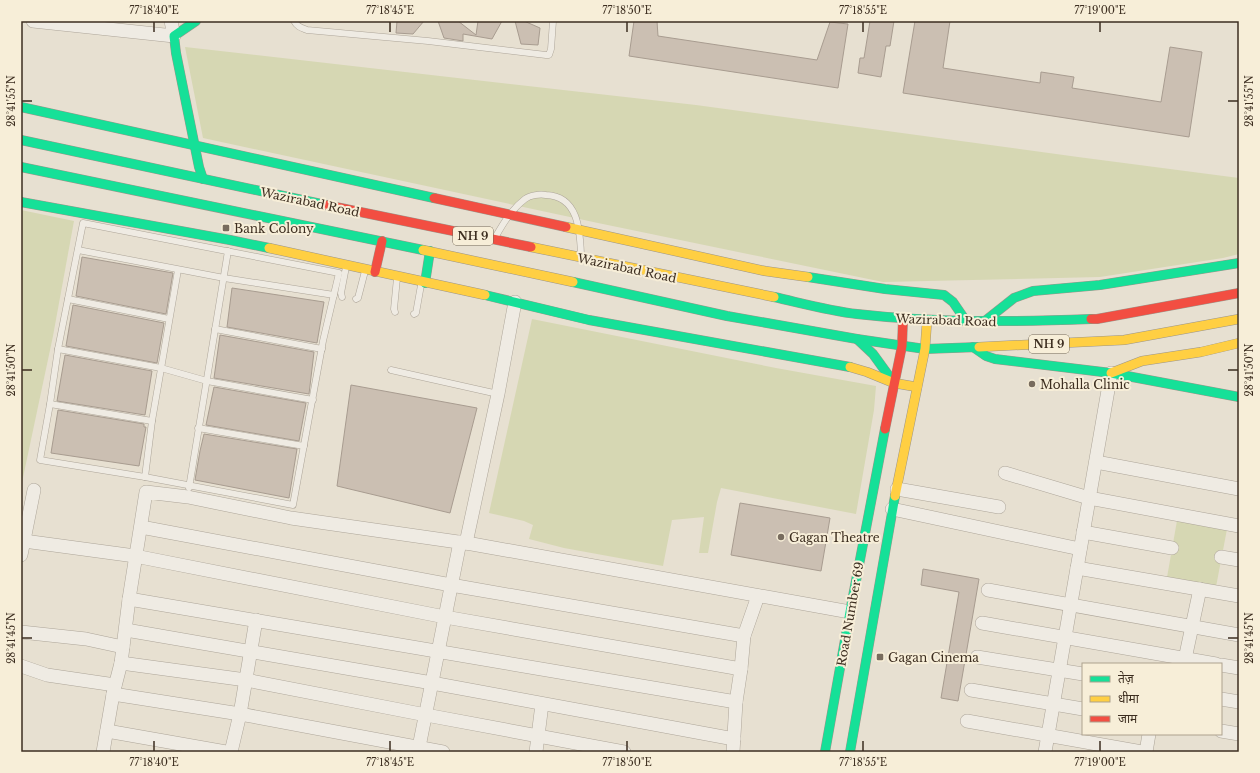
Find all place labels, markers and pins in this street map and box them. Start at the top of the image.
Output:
place label: Bank Colony [234,221,314,236]
marker: Bank Colony [221,223,231,233]
place label: Mohalla Clinic [1040,377,1130,392]
marker: Mohalla Clinic [1027,379,1037,389]
place label: Gagan Theatre [789,530,880,545]
marker: Gagan Theatre [776,532,786,542]
place label: Gagan Cinema [888,650,979,665]
marker: Gagan Cinema [875,652,885,662]

